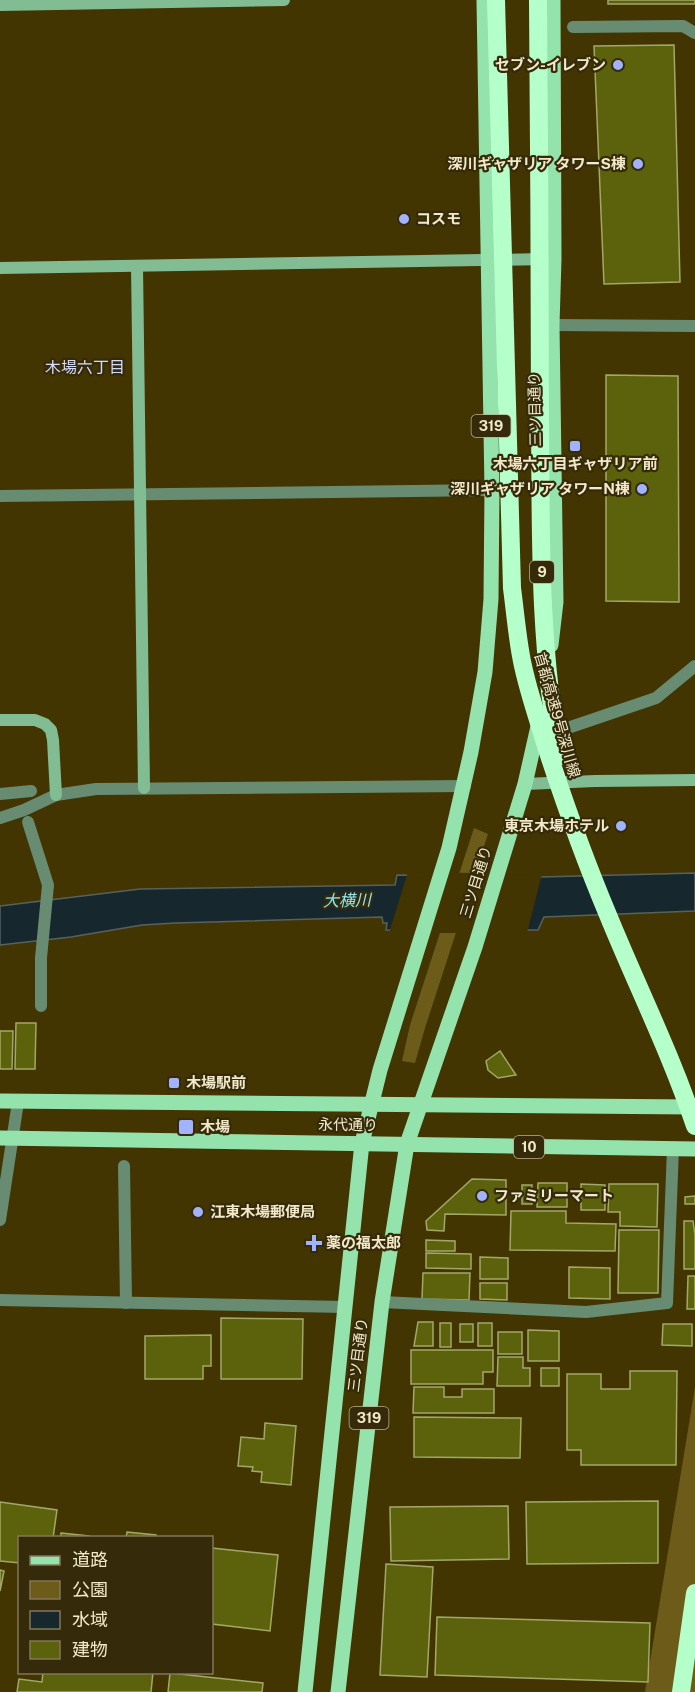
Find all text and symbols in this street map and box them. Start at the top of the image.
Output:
place label: セブン-イレブン [495,56,606,73]
marker: セブン-イレブン [611,58,625,72]
place label: 深川ギャザリア タワーS棟 [447,155,626,172]
marker: 深川ギャザリア タワーS棟 [631,157,645,171]
place label: コスモ [416,210,461,227]
marker: コスモ [397,212,411,226]
district label: 木場六丁目 [45,358,125,377]
street label: 三ツ目通り [525,371,544,447]
road number: 319 [472,415,510,437]
marker: 木場六丁目ギャザリア前 [568,439,582,453]
place label: 木場六丁目ギャザリア前 [492,455,658,472]
place label: 深川ギャザリア タワーN棟 [450,480,630,497]
marker: 深川ギャザリア タワーN棟 [635,482,649,496]
road number: 9 [530,561,554,583]
street label: 首都高速9号深川線 [531,650,583,779]
place label: 東京木場ホテル [504,817,609,834]
marker: 東京木場ホテル [614,819,628,833]
street label: 三ツ目通り [456,843,495,920]
water label: 大横川 [323,891,373,910]
place label: 木場駅前 [186,1074,246,1091]
marker: 木場駅前 [167,1076,181,1090]
street label: 永代通り [318,1115,378,1134]
marker: 木場 [177,1118,195,1136]
place label: 木場 [200,1118,230,1135]
road number: 10 [514,1136,544,1158]
place label: ファミリーマート [494,1187,614,1204]
marker: ファミリーマート [475,1189,489,1203]
place label: 江東木場郵便局 [210,1203,315,1220]
marker: 江東木場郵便局 [191,1205,205,1219]
place label: 薬の福太郎 [326,1234,401,1251]
marker: 薬の福太郎 [307,1236,321,1250]
street label: 三ツ目通り [344,1317,371,1393]
road number: 319 [350,1407,388,1429]
legend [18,1536,213,1674]
text: 道路 [72,1549,108,1570]
text: 公園 [72,1579,108,1600]
text: 水域 [72,1609,108,1630]
text: 建物 [72,1639,108,1660]

